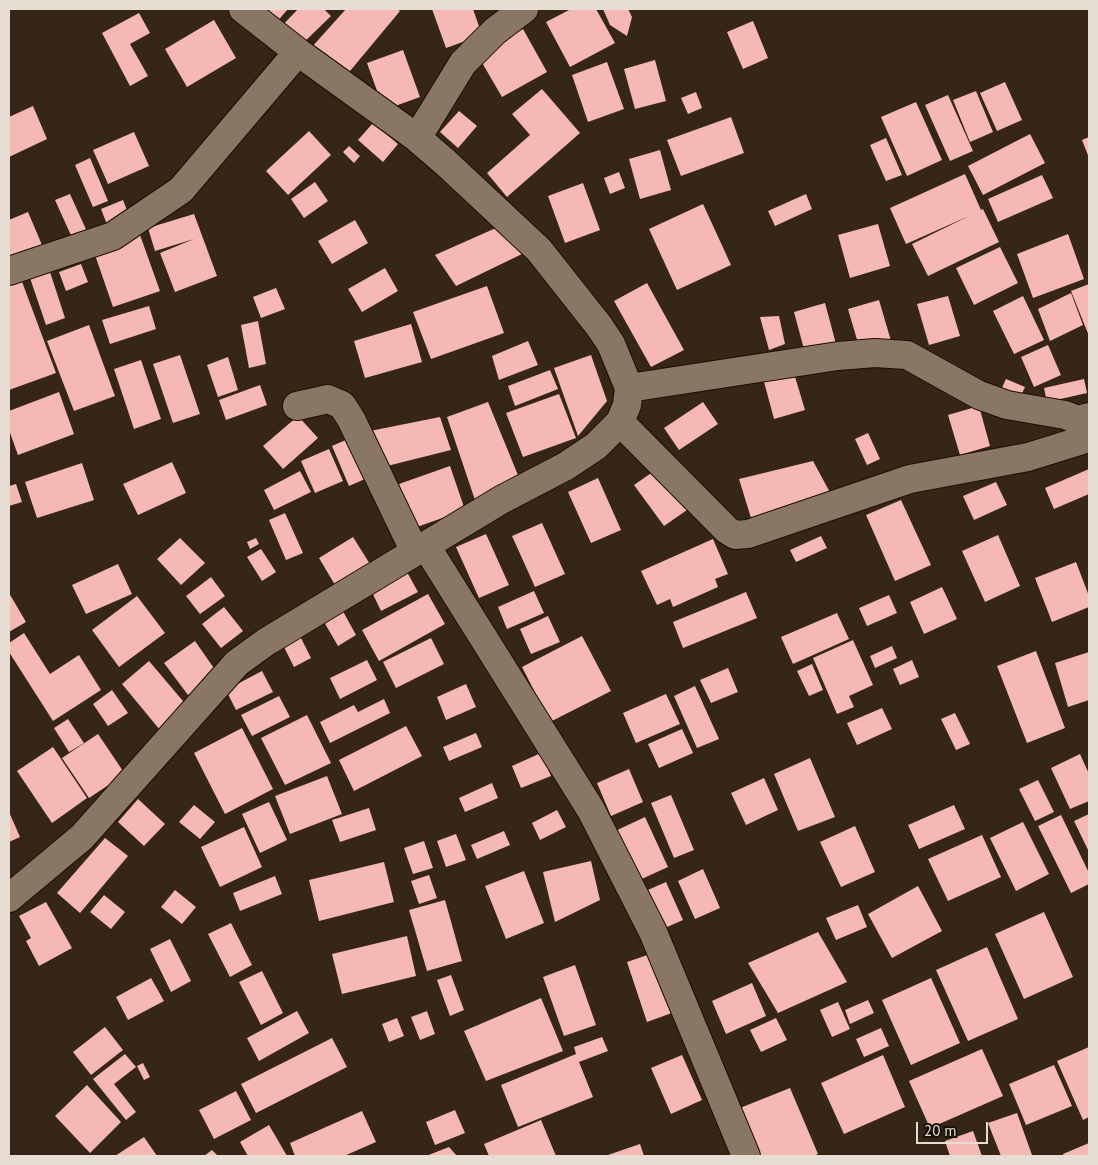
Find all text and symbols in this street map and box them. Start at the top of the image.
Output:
scale bar [918,1112,990,1144]
text: 20 m [924,1121,957,1140]

